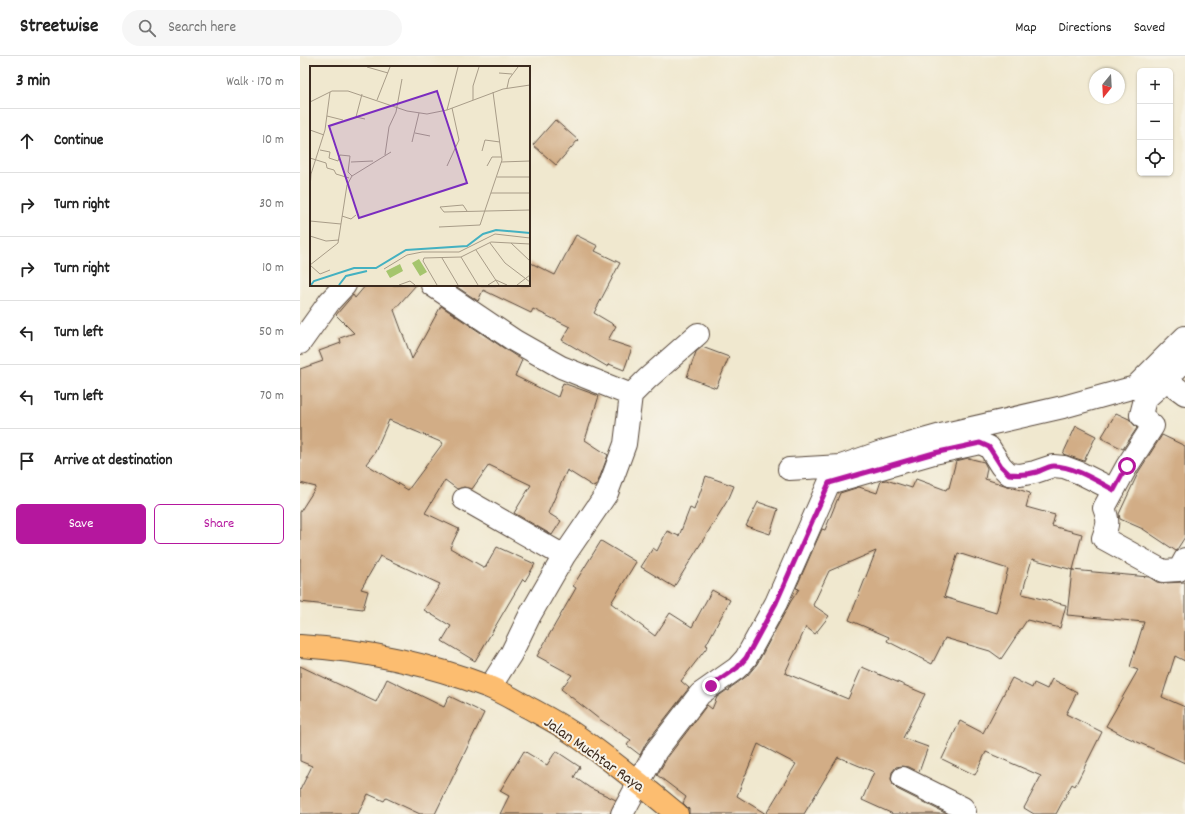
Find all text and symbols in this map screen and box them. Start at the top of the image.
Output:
search box [122,10,402,46]
text: Streetwise [20,14,98,41]
icon: search [136,17,158,39]
text: Search here [168,17,236,39]
text: Map [1015,18,1037,38]
text: Directions [1059,18,1112,38]
text: Saved [1134,18,1165,38]
inset map [310,66,530,286]
north arrow [1089,68,1125,104]
map controls [1137,68,1173,176]
button: + [1137,68,1173,104]
text: 3 min [16,70,50,94]
text: Walk · 170 m [226,73,284,92]
button: − [1137,104,1173,140]
icon: ahead [16,130,38,152]
text: Continue [54,130,103,152]
text: 10 m [262,131,284,150]
button: locate [1137,140,1173,176]
icon: right [16,194,38,216]
text: Turn right [54,194,110,216]
text: 30 m [259,195,284,214]
icon: right [16,258,38,280]
text: Turn right [54,258,110,280]
text: 10 m [262,259,284,278]
icon: left [16,322,38,344]
text: Turn left [54,322,103,344]
text: 50 m [259,323,284,342]
icon: left [16,386,38,408]
text: Turn left [54,386,103,408]
text: 70 m [260,387,284,406]
icon: arrive [16,450,38,472]
text: Arrive at destination [54,450,172,472]
route start [1118,457,1136,475]
button: Save [16,504,146,544]
button: Share [154,504,284,544]
route end [702,677,720,695]
street label: Jalan Muchtar Raya [539,712,649,799]

